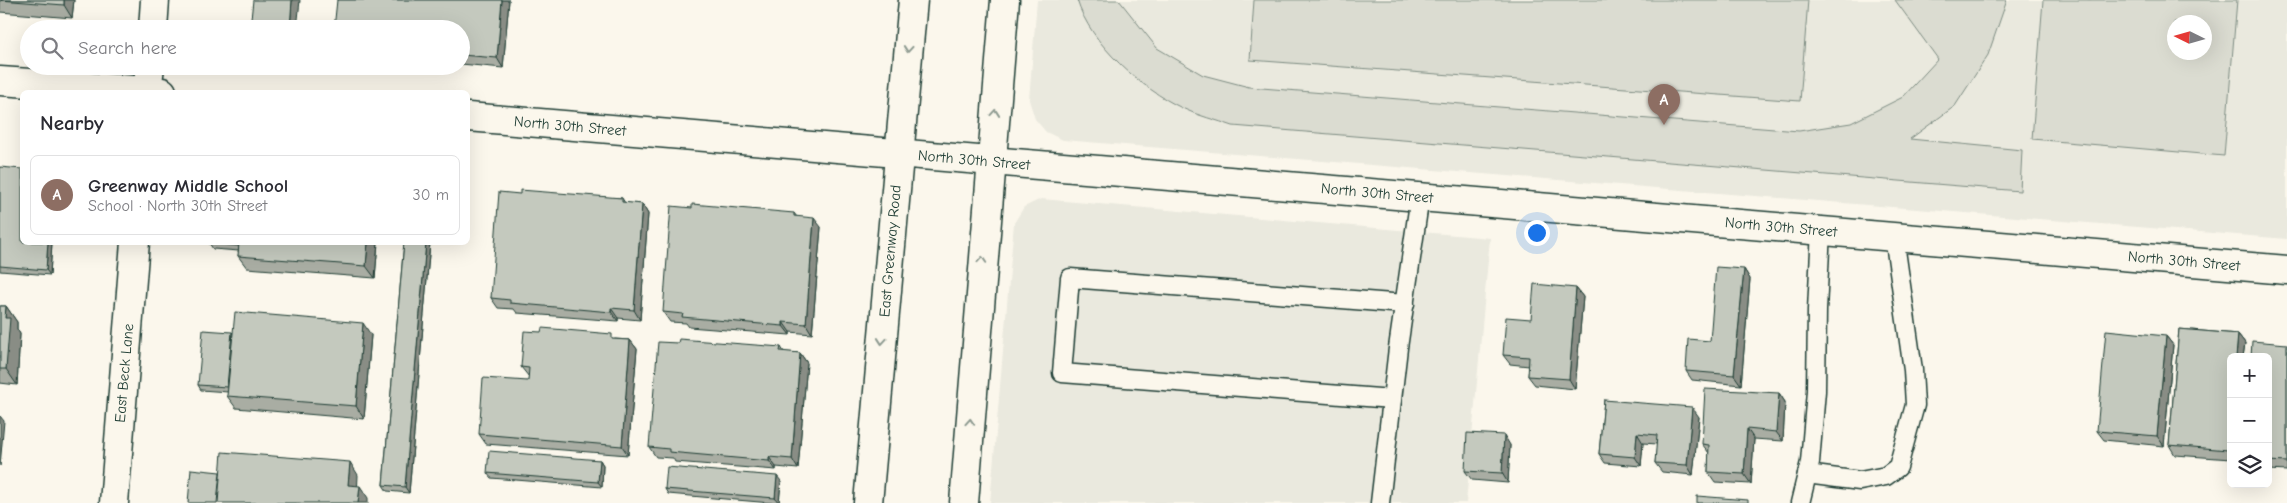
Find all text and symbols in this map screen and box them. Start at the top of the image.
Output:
north arrow [2167,15,2212,60]
search box [20,20,470,75]
icon: search [38,34,66,62]
text: Search here [78,37,177,59]
one-way arrow [903,45,914,53]
pin: A [1648,84,1680,125]
one-way arrow [989,108,1000,116]
text: Nearby [40,111,104,135]
street label: North 30th Street [513,112,628,140]
street label: North 30th Street [917,146,1032,174]
text: Greenway Middle School [88,175,288,197]
street label: North 30th Street [1320,179,1435,207]
street label: East Greenway Road [875,184,905,318]
text: A [53,186,61,204]
text: 30 m [413,186,449,204]
text: School · North 30th Street [88,197,267,215]
street label: North 30th Street [1724,213,1839,241]
your location [1524,220,1550,246]
street label: North 30th Street [2127,247,2242,275]
one-way arrow [977,255,988,263]
street label: East Beck Lane [111,322,137,423]
one-way arrow [877,337,888,345]
map controls [2227,353,2272,488]
button: + [2227,353,2272,398]
button: − [2227,398,2272,443]
one-way arrow [964,417,975,425]
button: layers [2227,443,2272,488]

